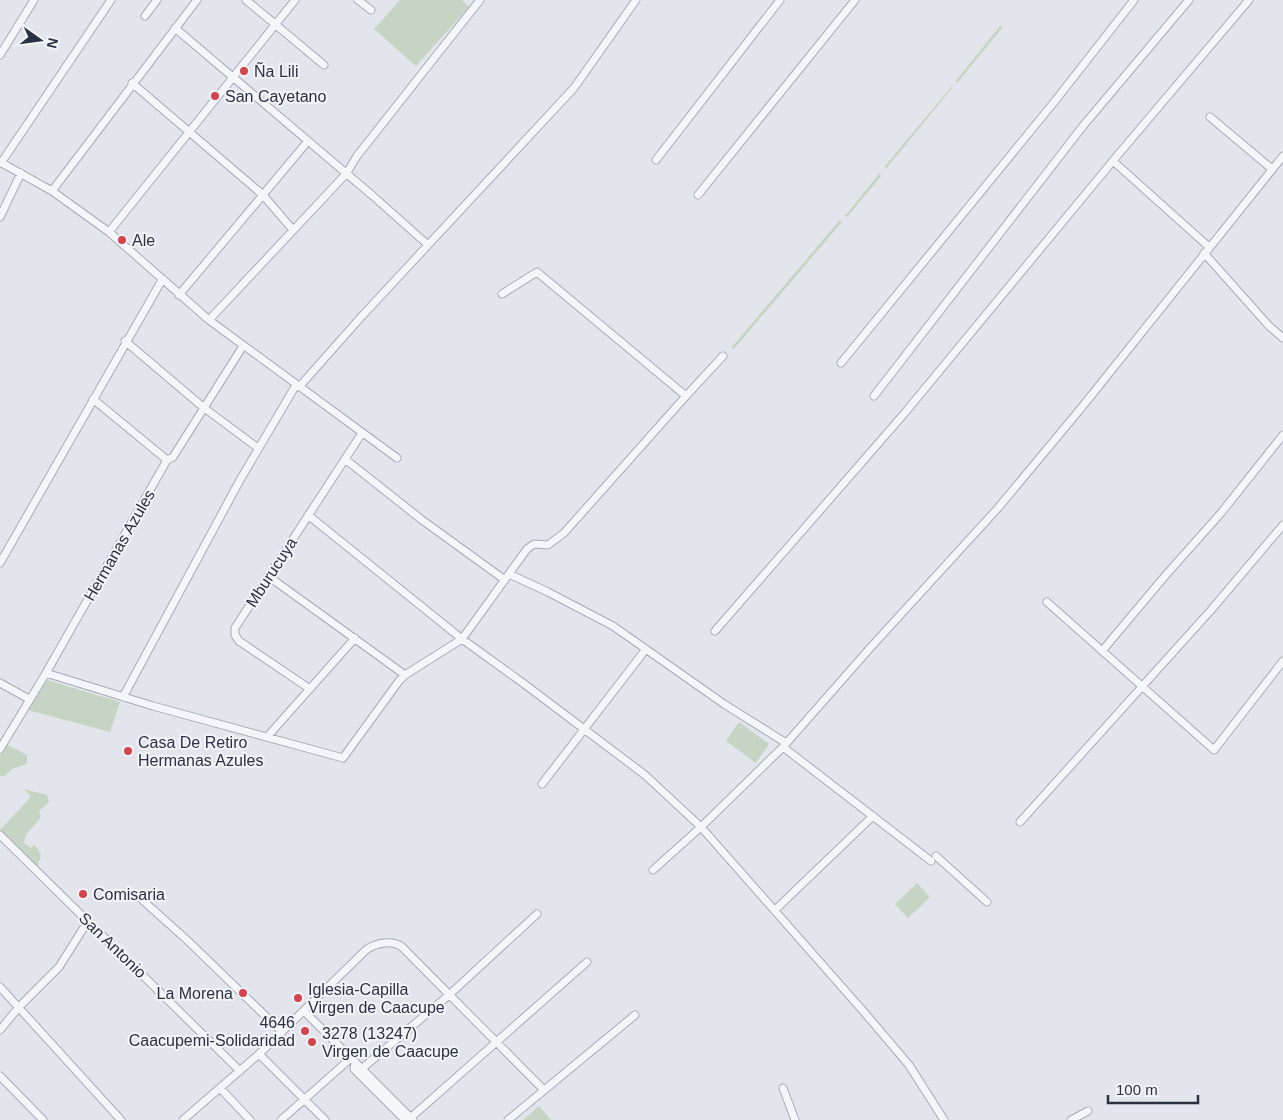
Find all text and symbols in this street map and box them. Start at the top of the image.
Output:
north arrow [15,15,65,65]
text: N [44,36,62,50]
place label: Ña Lili [254,61,298,80]
marker: Ña Lili [238,65,250,77]
place label: San Cayetano [225,88,327,105]
marker: San Cayetano [209,90,221,102]
place label: Ale [132,232,155,249]
marker: Ale [116,234,128,246]
street label: Hermanas Azules [81,487,158,604]
street label: Mburucuya [243,534,300,610]
place label: Casa De Retiro Hermanas Azules [138,734,263,769]
marker: Casa De Retiro Hermanas Azules [122,745,134,757]
place label: Comisaria [93,886,165,903]
marker: Comisaria [77,888,89,900]
street label: San Antonio [76,909,150,982]
place label: Iglesia-Capilla Virgen de Caacupe [308,981,445,1016]
place label: La Morena [157,985,233,1002]
marker: La Morena [237,987,249,999]
marker: Iglesia-Capilla Virgen de Caacupe [292,992,304,1004]
place label: 4646 Caacupemi-Solidaridad [129,1014,295,1049]
marker: 4646 Caacupemi-Solidaridad [299,1025,311,1037]
place label: 3278 (13247) Virgen de Caacupe [322,1025,459,1060]
marker: 3278 (13247) Virgen de Caacupe [306,1036,318,1048]
scale bar [1108,1072,1198,1104]
text: 100 m [1116,1081,1158,1098]

